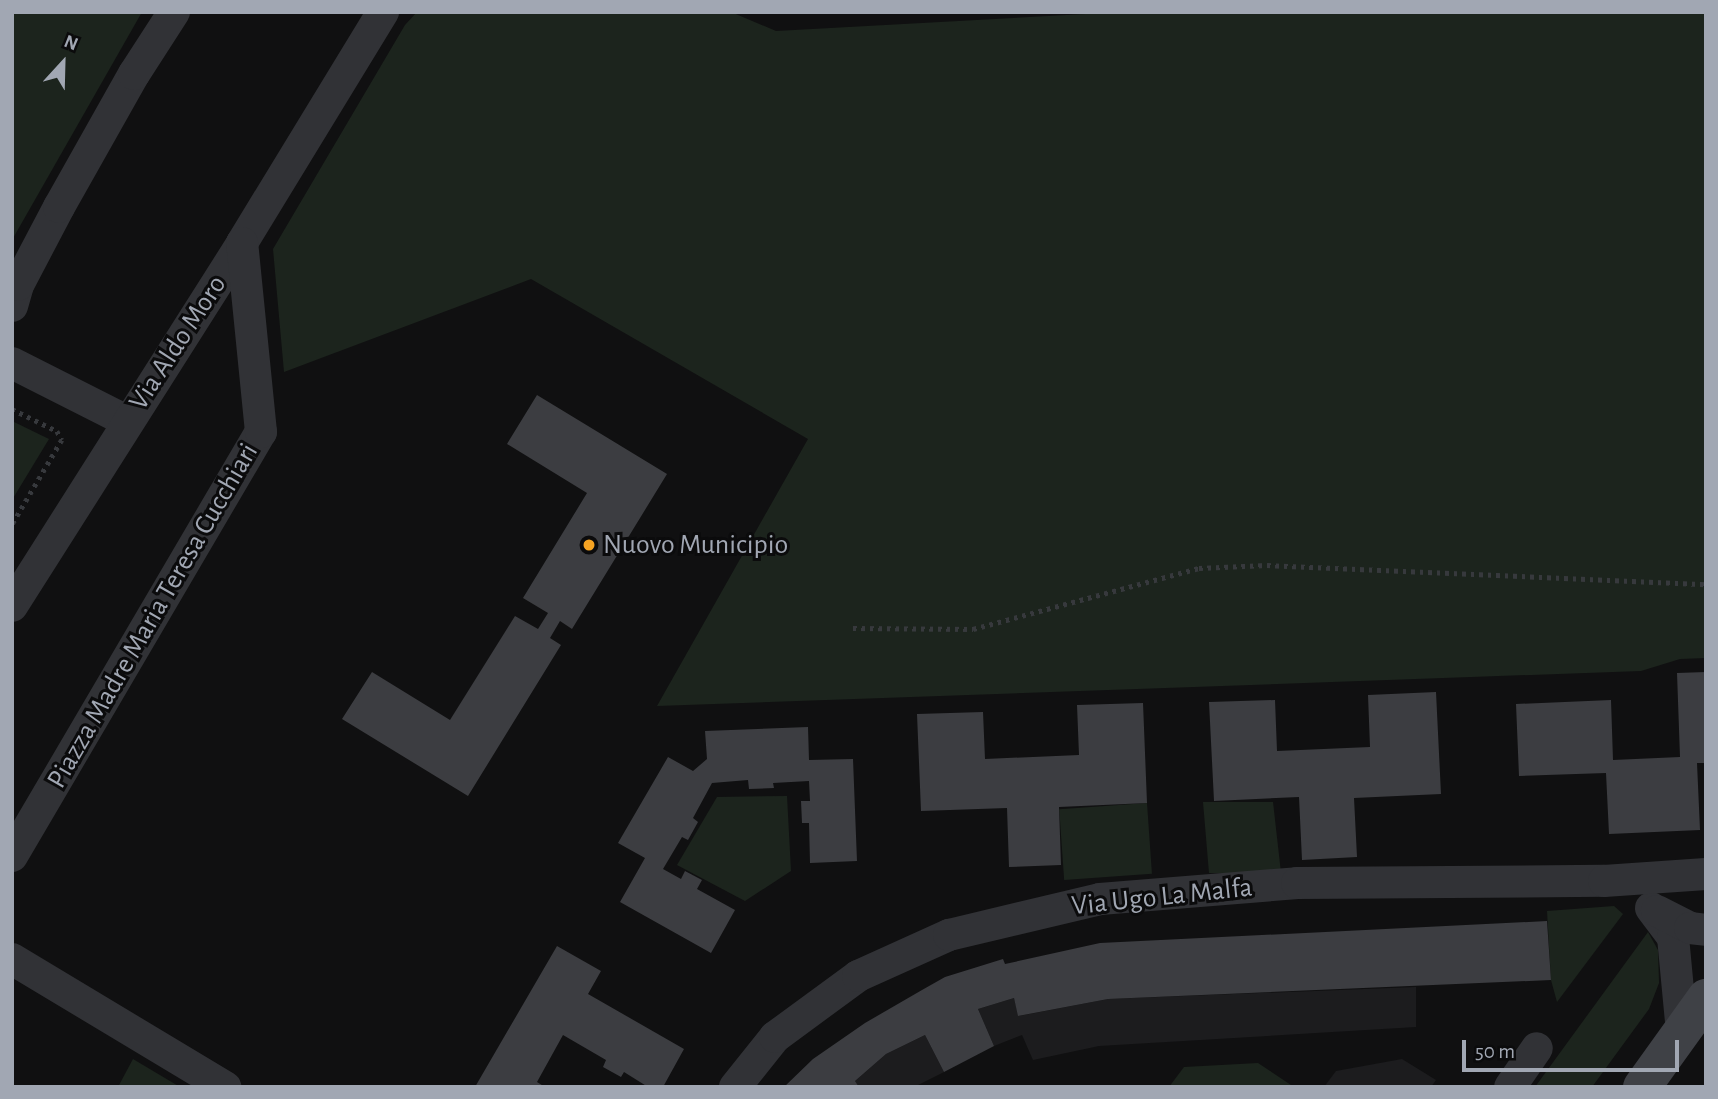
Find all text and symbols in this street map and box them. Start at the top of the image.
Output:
north arrow [28,28,98,98]
text: N [61,32,81,54]
street label: Via Aldo Moro [122,269,234,417]
street label: Piazza Madre Maria Teresa Cucchiari [40,437,266,795]
place label: Nuovo Municipio [603,528,788,562]
marker: Nuovo Municipio [581,537,597,553]
street label: Via Ugo La Malfa [1070,871,1254,923]
scale bar [1466,1026,1683,1070]
text: 50 m [1475,1041,1515,1062]

